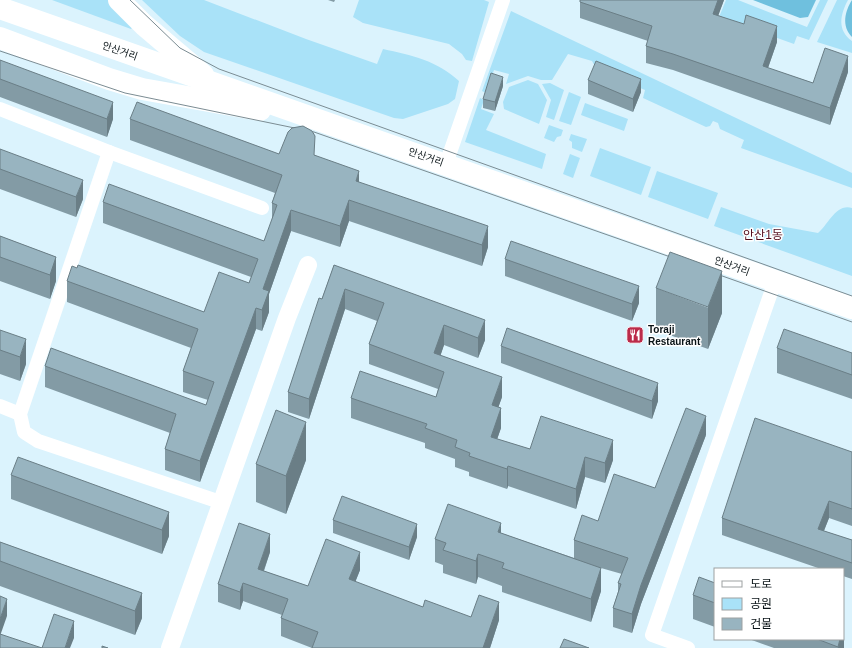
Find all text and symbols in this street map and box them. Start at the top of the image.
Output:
street label: 안산거리 [101,40,139,62]
street label: 안산거리 [407,146,445,168]
district label: 안산1동 [743,228,783,242]
street label: 안산거리 [713,255,751,277]
place label: Toraji Restaurant [648,324,701,347]
restaurant icon: Toraji Restaurant [625,325,645,345]
legend [714,568,844,640]
text: 도로 [750,577,772,591]
text: 공원 [750,597,772,611]
text: 건물 [750,617,772,631]

